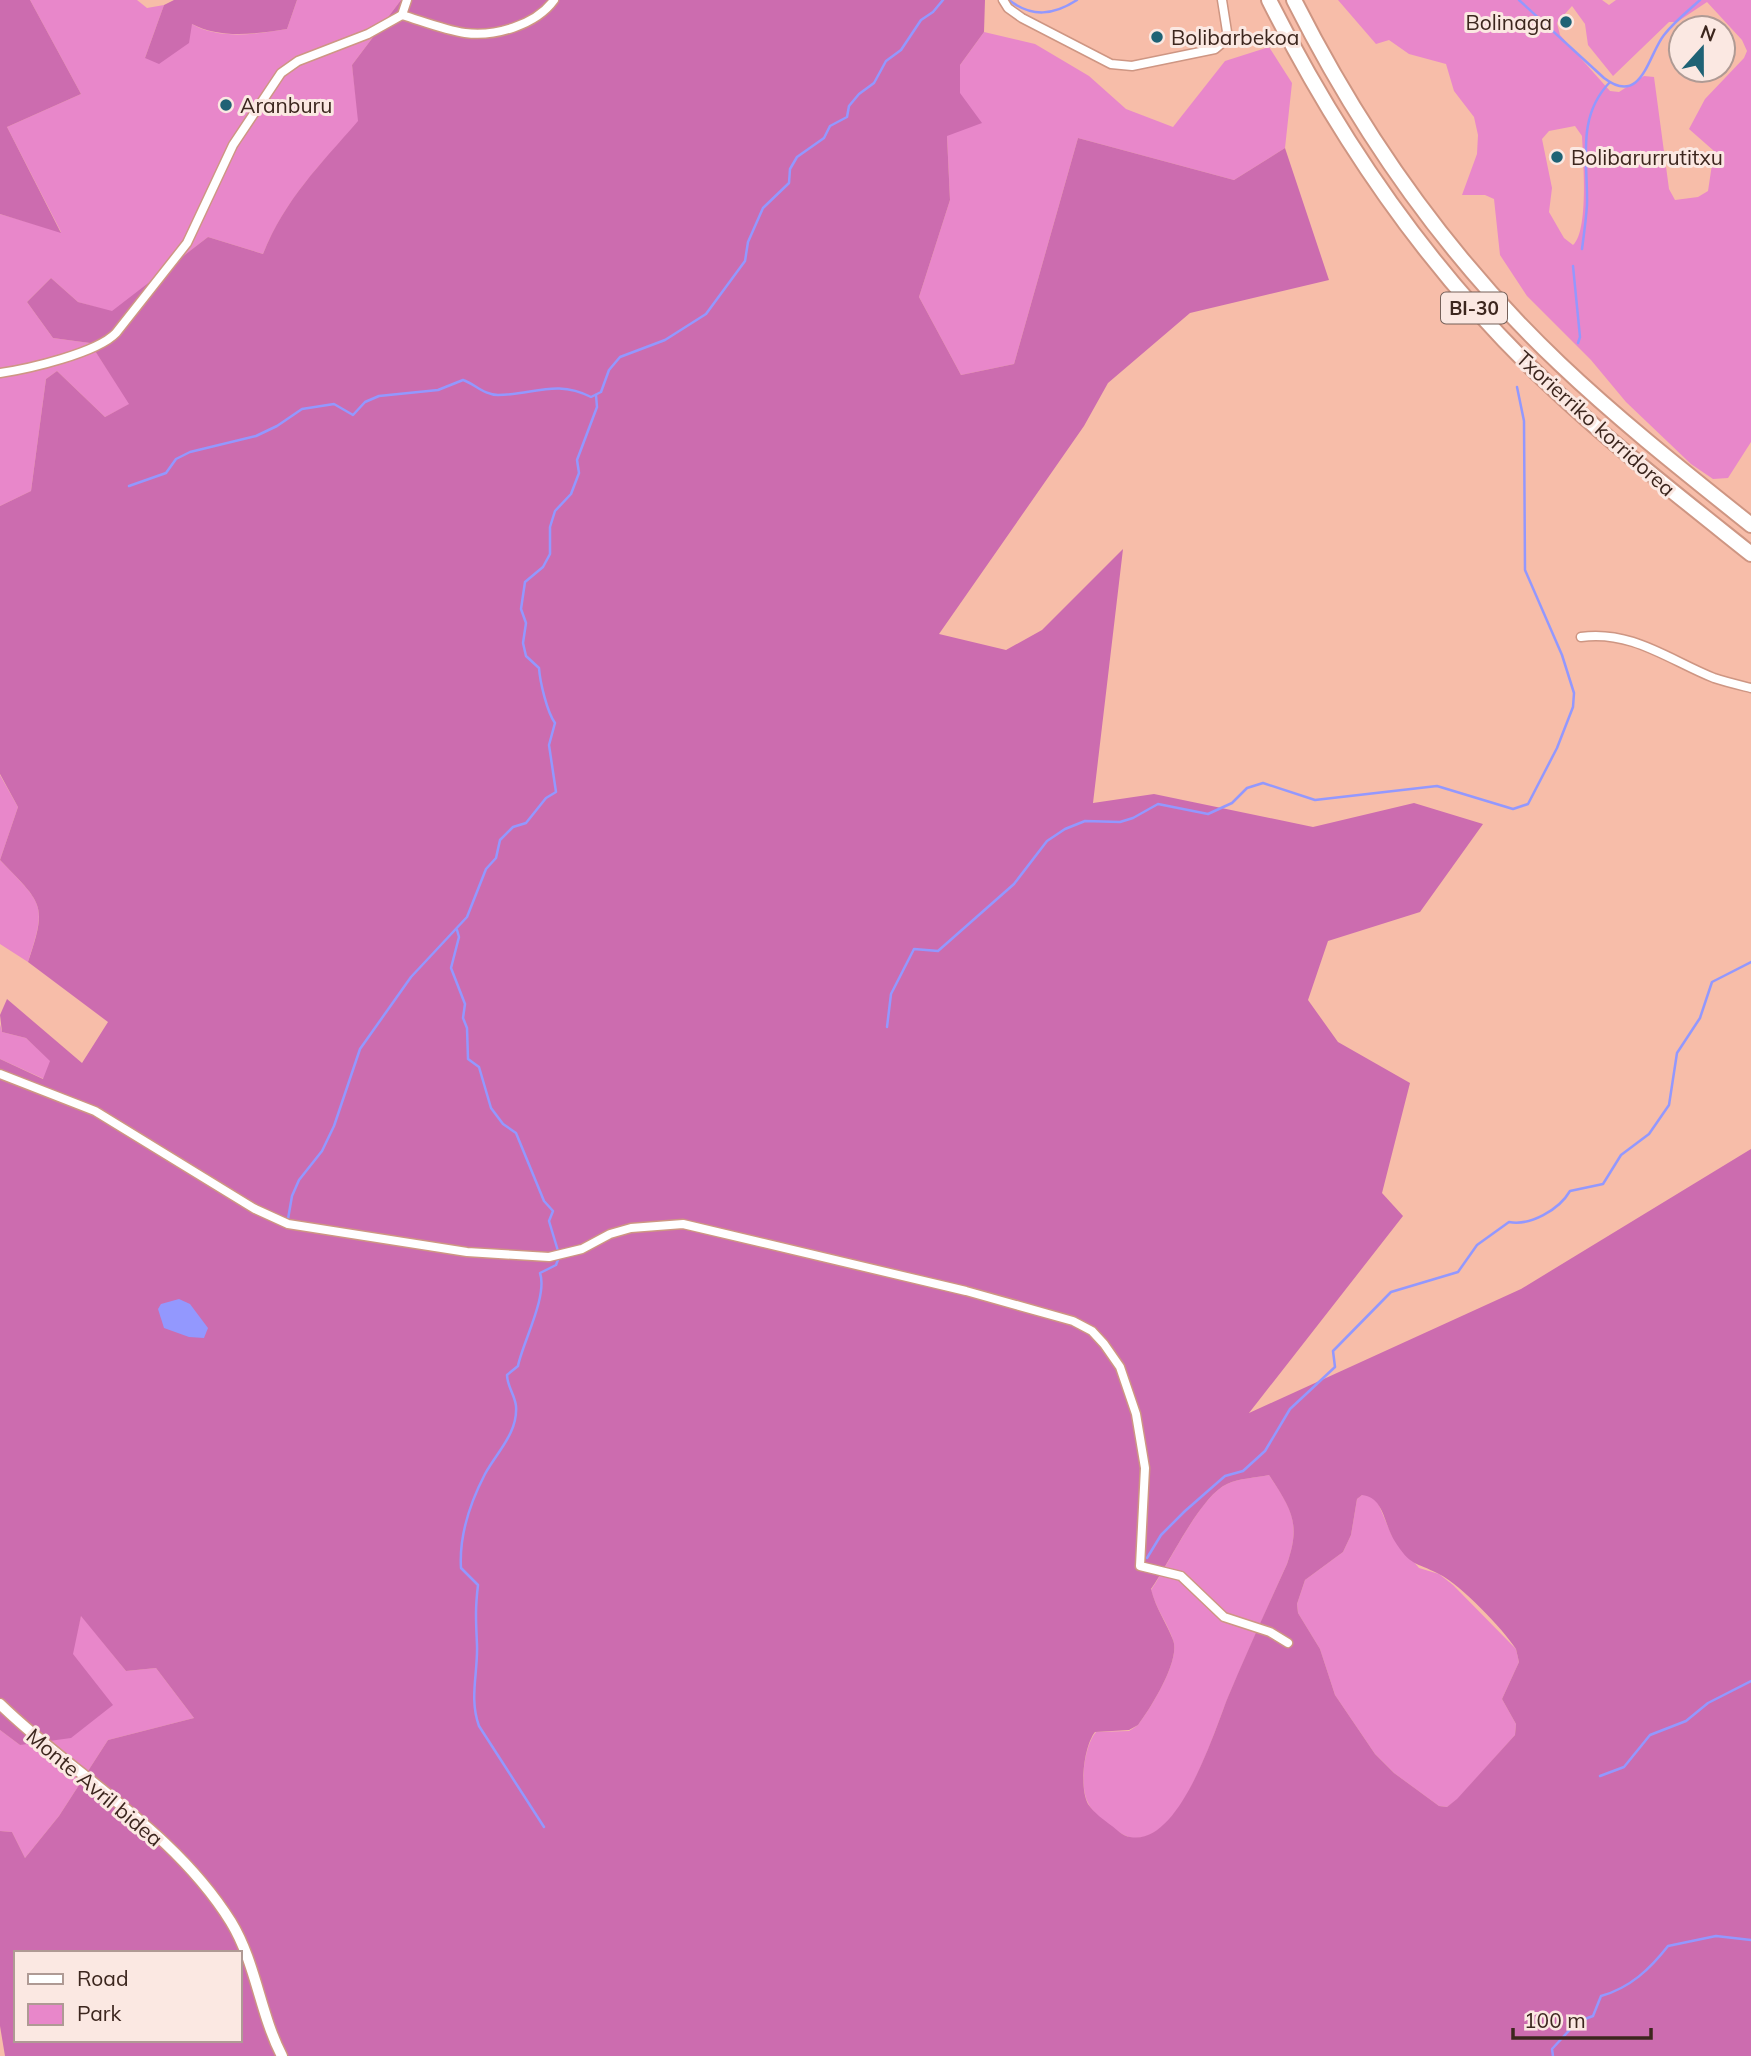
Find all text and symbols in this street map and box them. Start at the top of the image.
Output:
place label: Bolinaga [1466,9,1552,35]
marker: Bolinaga [1558,14,1574,30]
north arrow [1667,14,1737,84]
text: N [1697,19,1719,47]
place label: Bolibarbekoa [1171,24,1299,50]
marker: Bolibarbekoa [1149,29,1165,45]
place label: Aranburu [240,92,332,118]
marker: Aranburu [218,97,234,113]
place label: Bolibarurrutitxu [1571,144,1723,170]
marker: Bolibarurrutitxu [1549,149,1565,165]
road number: BI-30 [1441,292,1507,324]
street label: Txorierriko korridorea [1511,345,1681,501]
street label: Monte Avril bidea [22,1722,168,1852]
legend [14,1951,242,2042]
text: Road [77,1965,128,1991]
scale bar [1513,1996,1651,2040]
text: Park [77,2000,121,2026]
text: 100 m [1524,2007,1586,2033]

